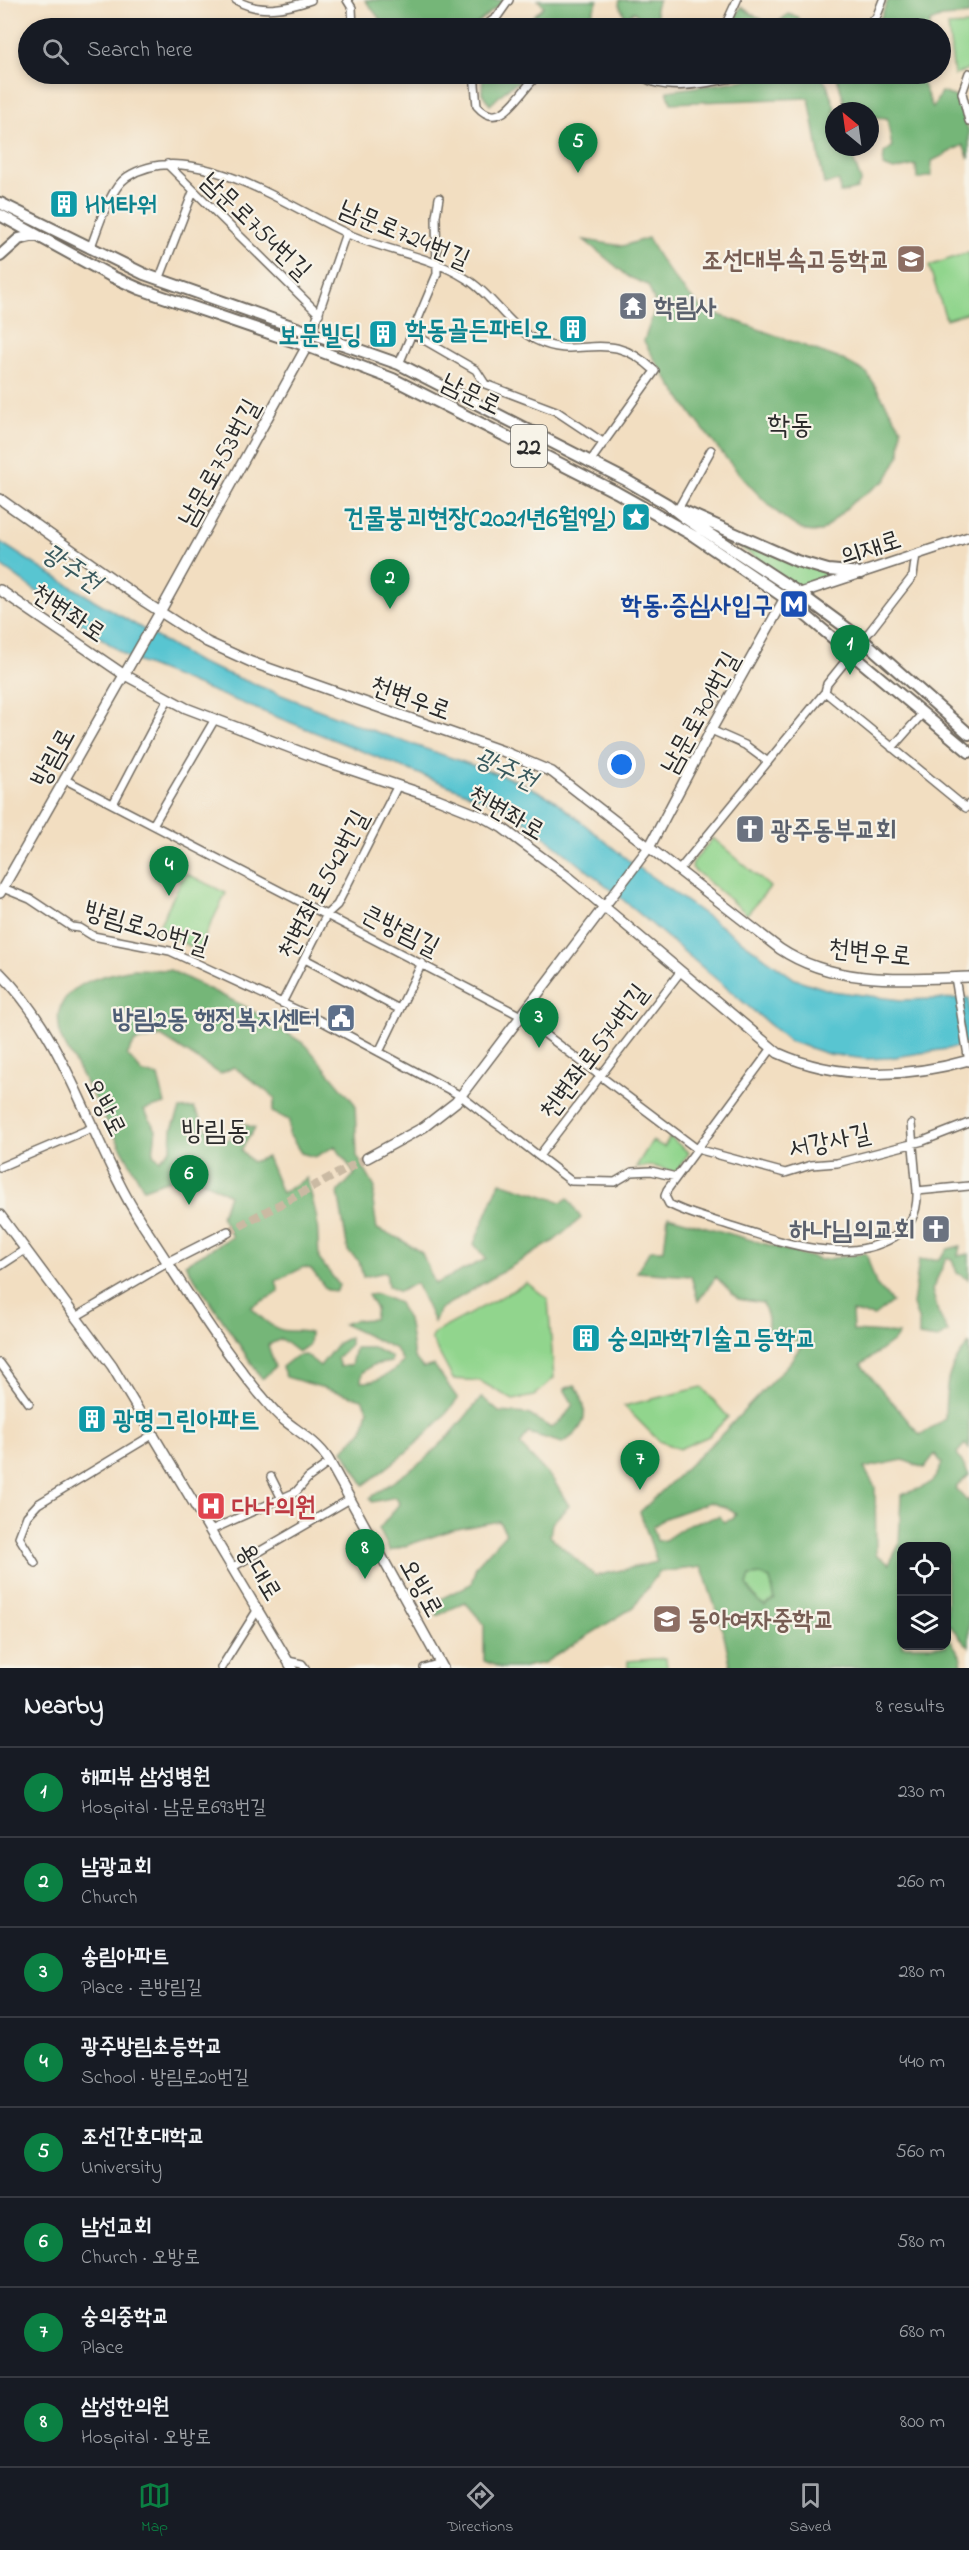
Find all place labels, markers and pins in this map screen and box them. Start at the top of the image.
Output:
pin: 5 [558,124,598,173]
building icon: HM타워 [48,188,80,220]
place label: HM타워 [85,188,158,226]
place label: 조선대부속고등학교 [702,243,890,281]
school or university icon: 조선대부속고등학교 [895,243,927,275]
temple icon: 학림사 [617,290,649,322]
place label: 학림사 [653,290,717,328]
place label: 학동골든파티오 [405,313,552,351]
building icon: 학동골든파티오 [557,313,589,345]
place label: 보문빌딩 [278,318,362,356]
building icon: 보문빌딩 [367,318,399,350]
place label: 건물붕괴현장(2021년6월9일) [344,501,615,539]
place icon: 건물붕괴현장(2021년6월9일) [620,501,652,533]
pin: 2 [370,560,410,609]
place label: 학동·증심사입구 [620,588,773,626]
metro station icon: 학동·증심사입구 [778,588,810,620]
pin: 1 [830,626,870,675]
church icon: 광주동부교회 [734,813,766,845]
place label: 광주동부교회 [771,813,897,851]
pin: 4 [150,846,188,896]
pin: 3 [520,998,558,1048]
place label: 방림2동 행정복지센터 [112,1002,320,1040]
public building icon: 방림2동 행정복지센터 [325,1002,357,1034]
pin: 6 [170,1156,208,1205]
place label: 하나님의교회 [789,1213,915,1251]
church icon: 하나님의교회 [920,1213,952,1245]
building icon: 숭의과학기술고등학교 [570,1322,602,1354]
place label: 숭의과학기술고등학교 [607,1322,816,1360]
building icon: 광명그린아파트 [76,1403,108,1435]
place label: 광명그린아파트 [113,1403,260,1441]
pin: 7 [620,1440,660,1490]
hospital icon: 다나의원 [195,1490,227,1522]
place label: 다나의원 [232,1490,316,1528]
pin: 8 [346,1530,385,1579]
school or university icon: 동아여자중학교 [651,1603,683,1635]
place label: 동아여자중학교 [688,1603,834,1641]

